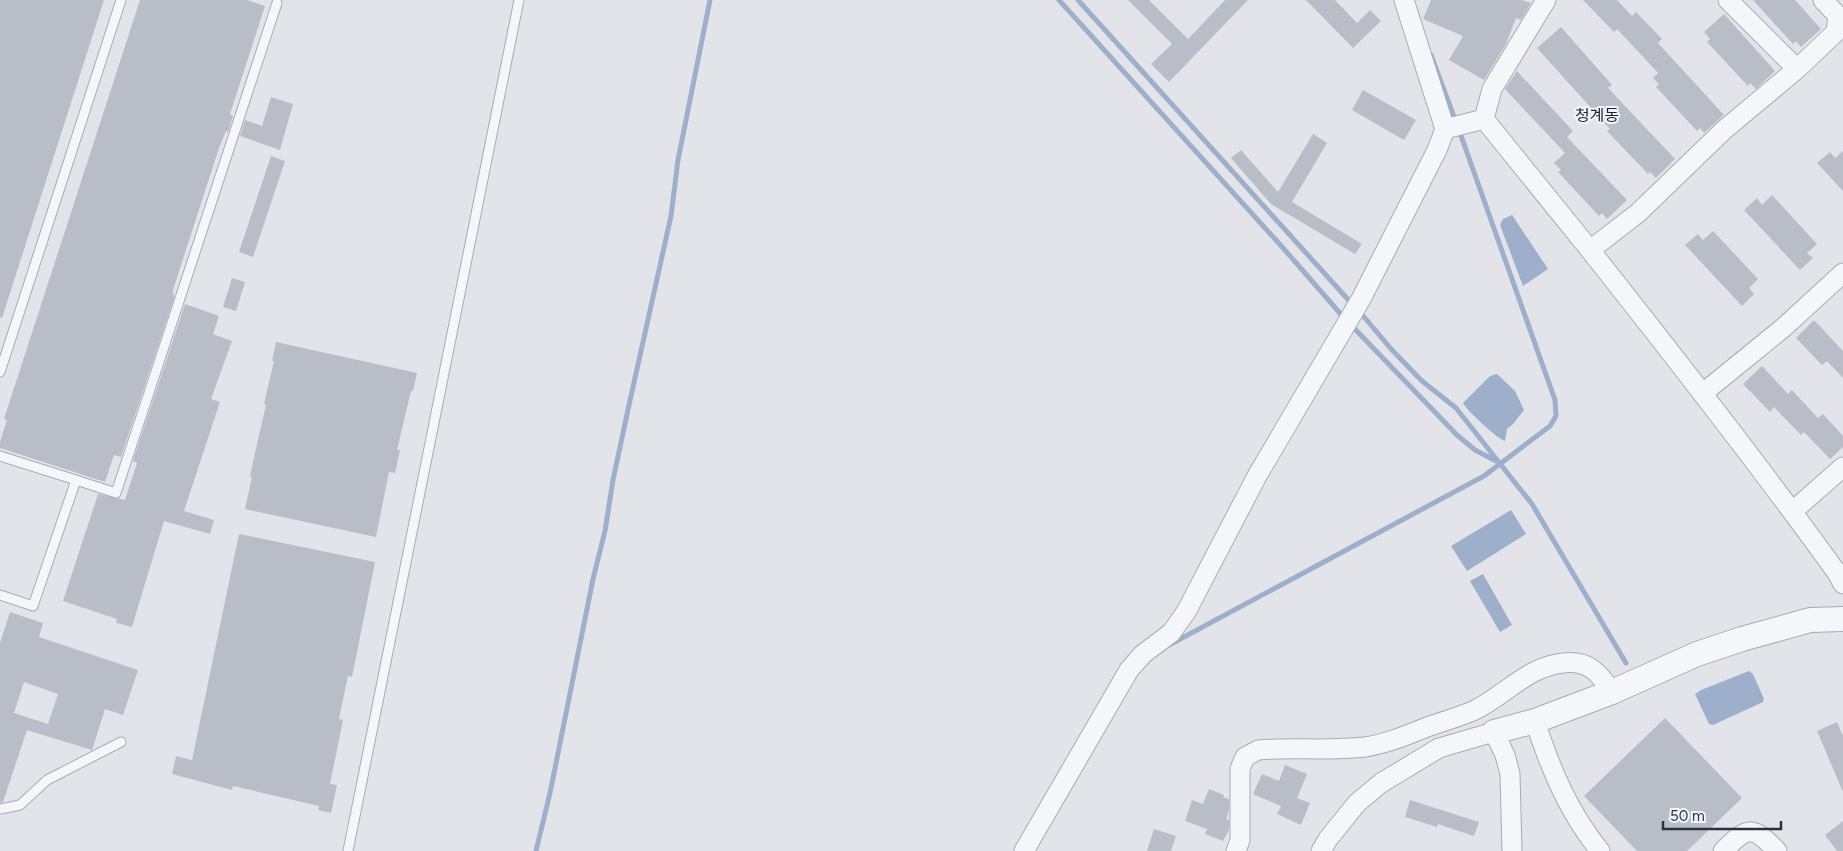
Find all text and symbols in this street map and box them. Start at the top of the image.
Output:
district label: 청계동 [1575,106,1619,125]
scale bar [1663,798,1780,830]
text: 50 m [1670,807,1705,825]

